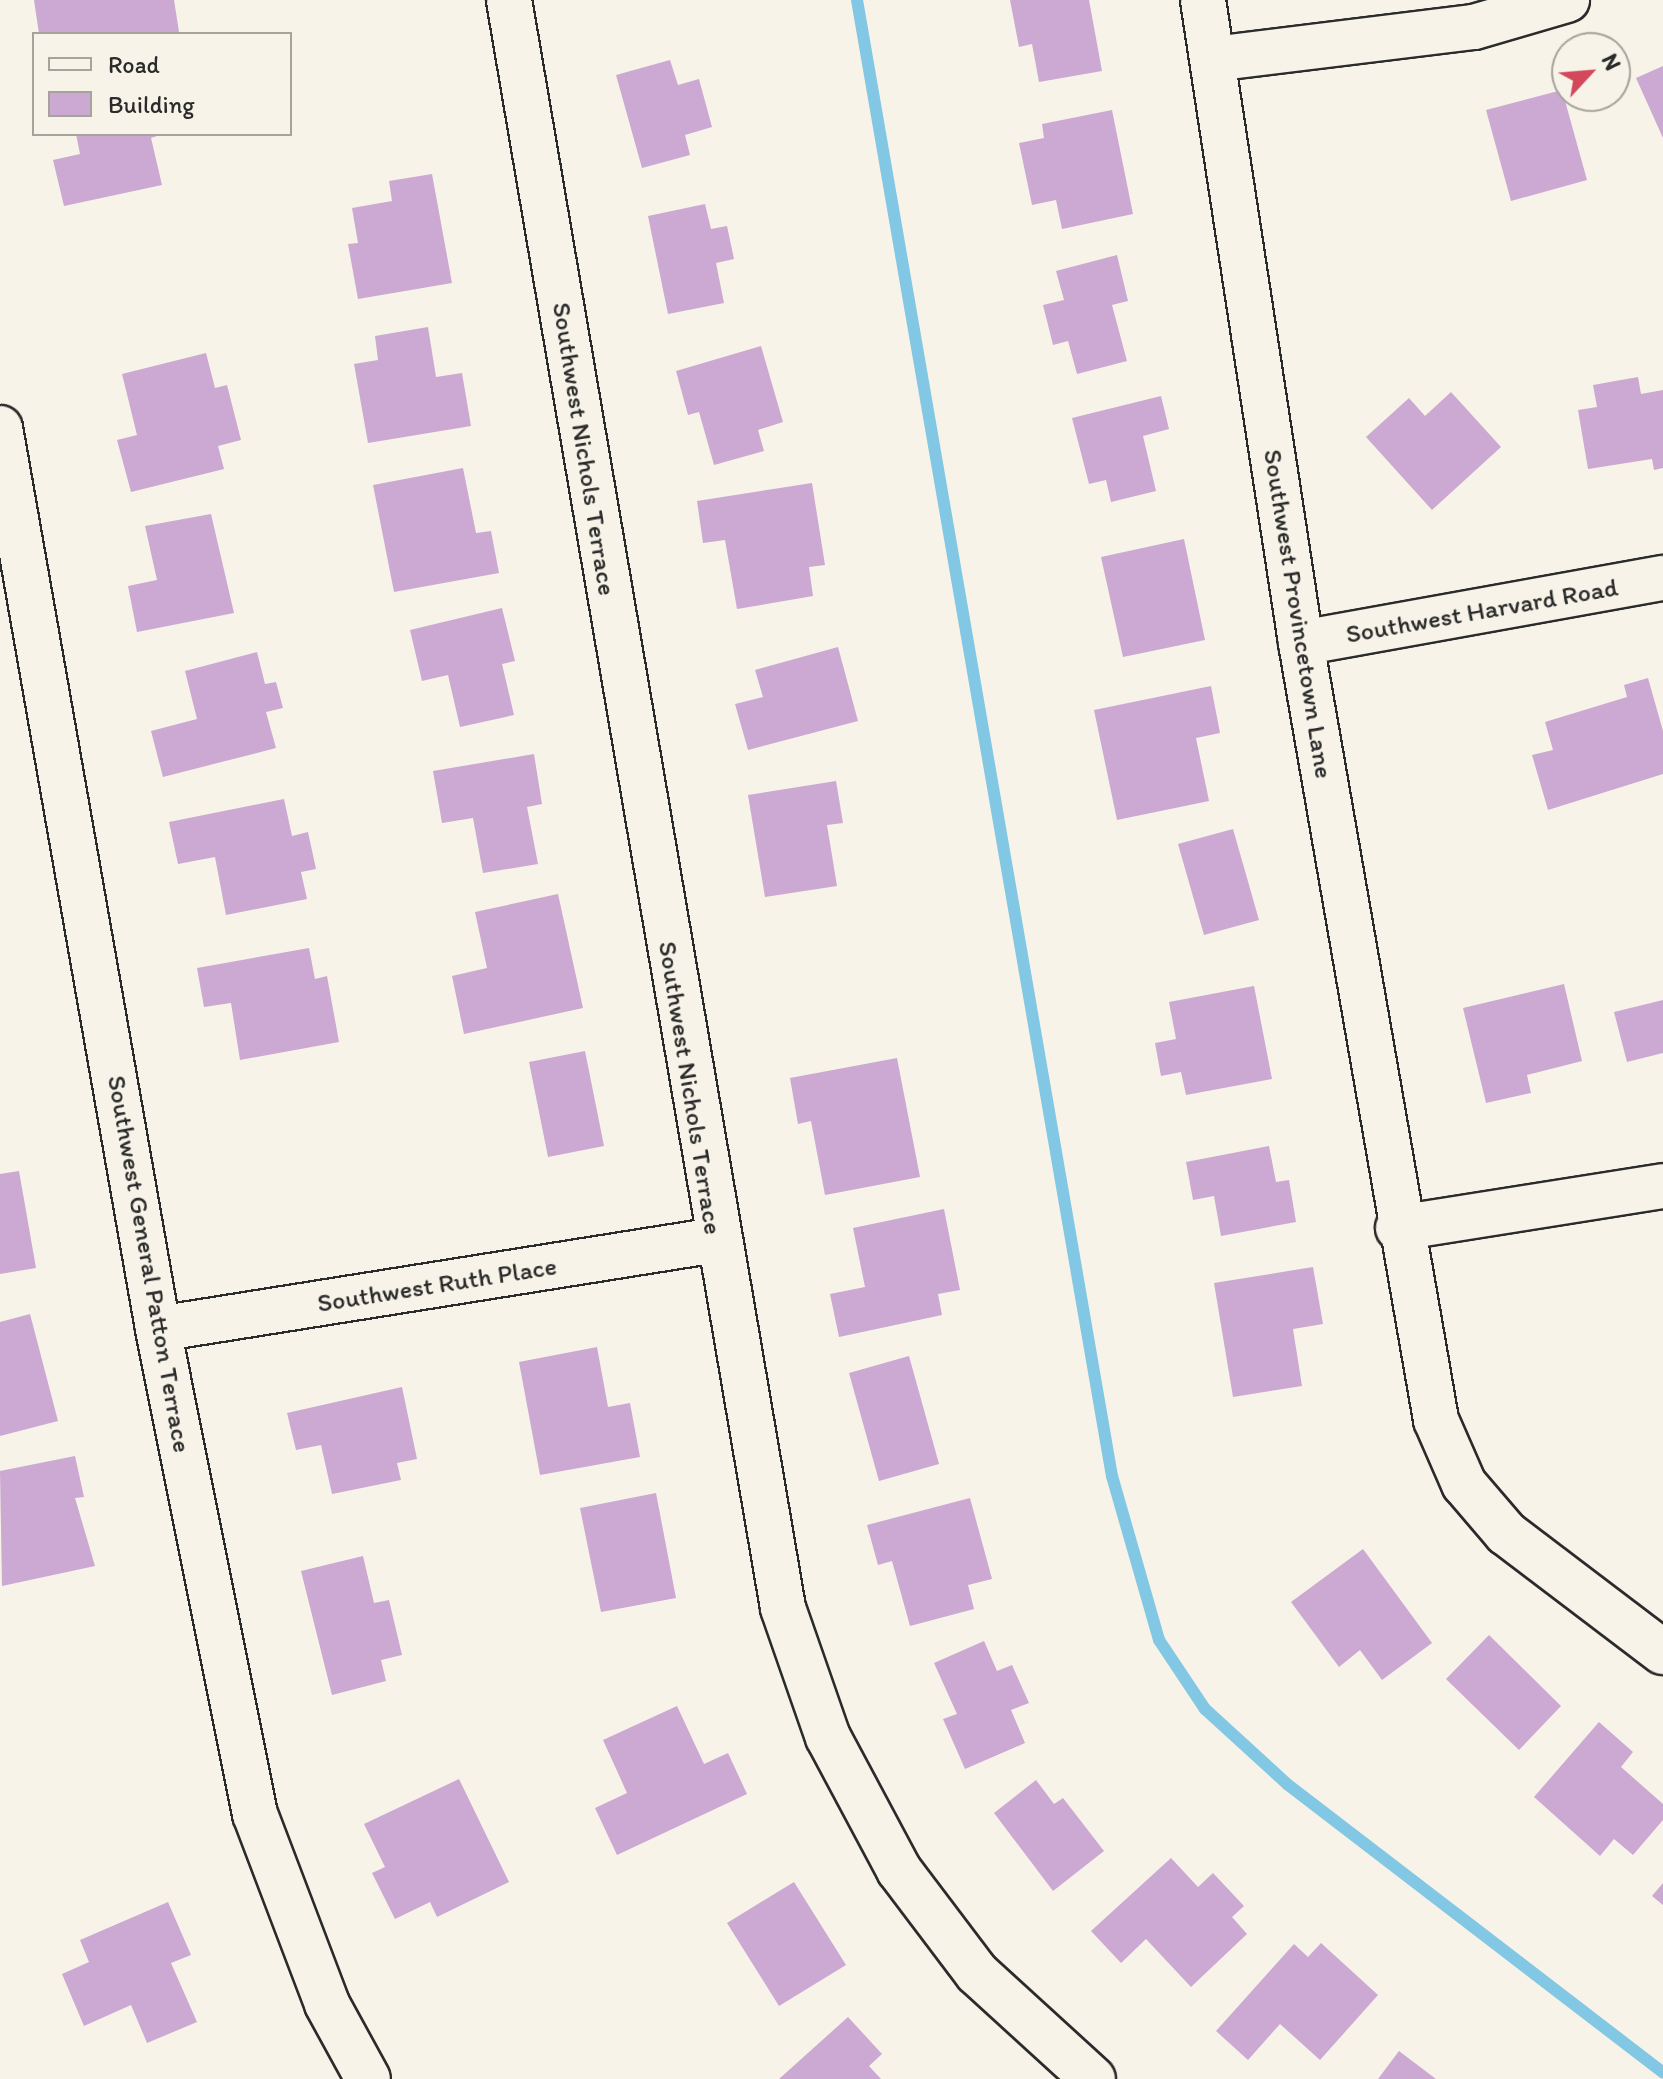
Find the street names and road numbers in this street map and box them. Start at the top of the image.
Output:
street label: Southwest Nichols Terrace [546,302,622,596]
street label: Southwest Provincetown Lane [1256,447,1340,781]
street label: Southwest Harvard Road [1343,572,1621,650]
street label: Southwest Nichols Terrace [652,941,728,1235]
street label: Southwest General Patton Terrace [101,1075,197,1453]
street label: Southwest Ruth Place [315,1251,559,1319]

